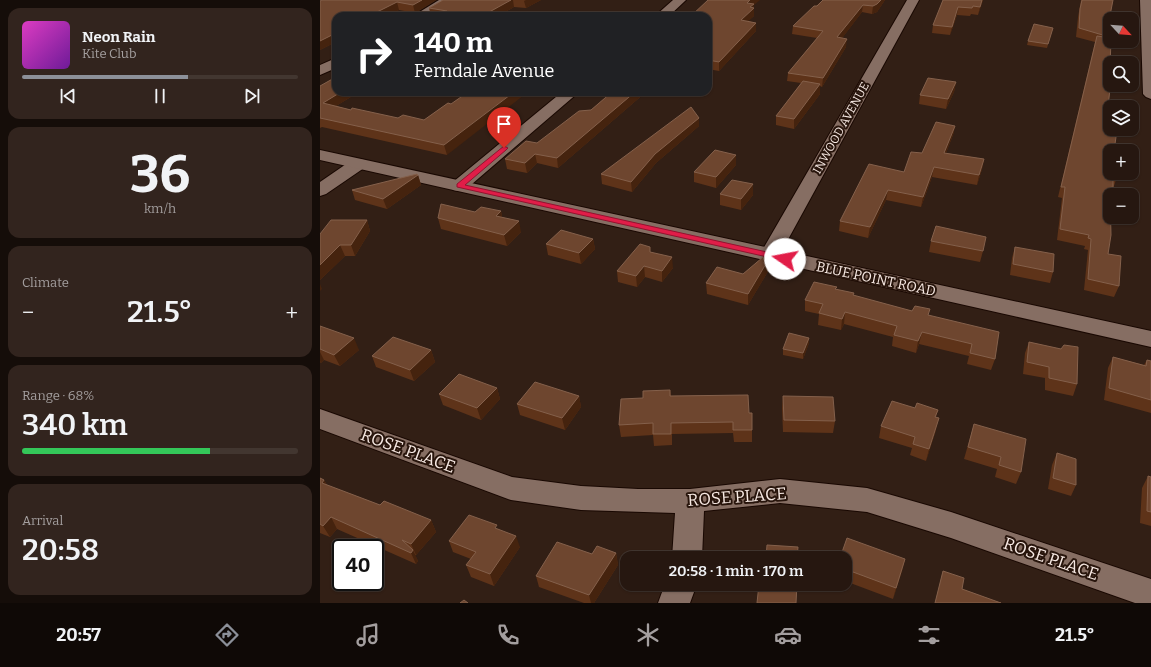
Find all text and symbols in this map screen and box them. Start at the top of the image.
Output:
north arrow [1103,12,1139,48]
map controls [1103,12,1139,224]
text: 140 m [414,26,493,59]
text: Neon Rain [82,28,155,46]
icon: right [348,28,400,80]
text: Kite Club [82,46,136,61]
button: search [1103,56,1139,92]
text: Ferndale Avenue [414,60,554,82]
street label: INWOOD AVENUE [810,80,872,176]
icon: previous [57,85,79,107]
icon: pause [149,85,171,107]
icon: next [241,85,263,107]
button: layers [1103,100,1139,136]
pin [487,107,521,148]
icon: arrive [493,113,515,135]
text: 36 [130,143,190,206]
button: + [1103,144,1139,180]
button: − [1103,188,1139,224]
text: km/h [144,201,176,216]
position arrow [764,238,806,280]
street label: BLUE POINT ROAD [815,258,937,300]
text: Climate [22,275,69,290]
text: 21.5° [127,294,193,330]
text: − [22,299,34,326]
text: + [285,299,298,326]
text: Range · 68% [22,388,94,403]
text: 340 km [22,407,128,443]
street label: ROSE PLACE [358,424,458,478]
street label: ROSE PLACE [687,483,787,511]
text: Arrival [22,513,63,528]
text: 20:58 [22,532,99,568]
street label: ROSE PLACE [1001,533,1101,585]
speed limit sign: 40 [332,539,384,591]
text: 20:58 · 1 min · 170 m [669,562,803,580]
icon: directions [213,621,241,649]
icon: music [354,621,382,649]
icon: phone [494,621,522,649]
icon: climate [634,621,662,649]
icon: car [774,621,802,649]
icon: filters [915,621,943,649]
text: 20:57 [56,624,101,646]
text: 21.5° [1055,624,1095,646]

